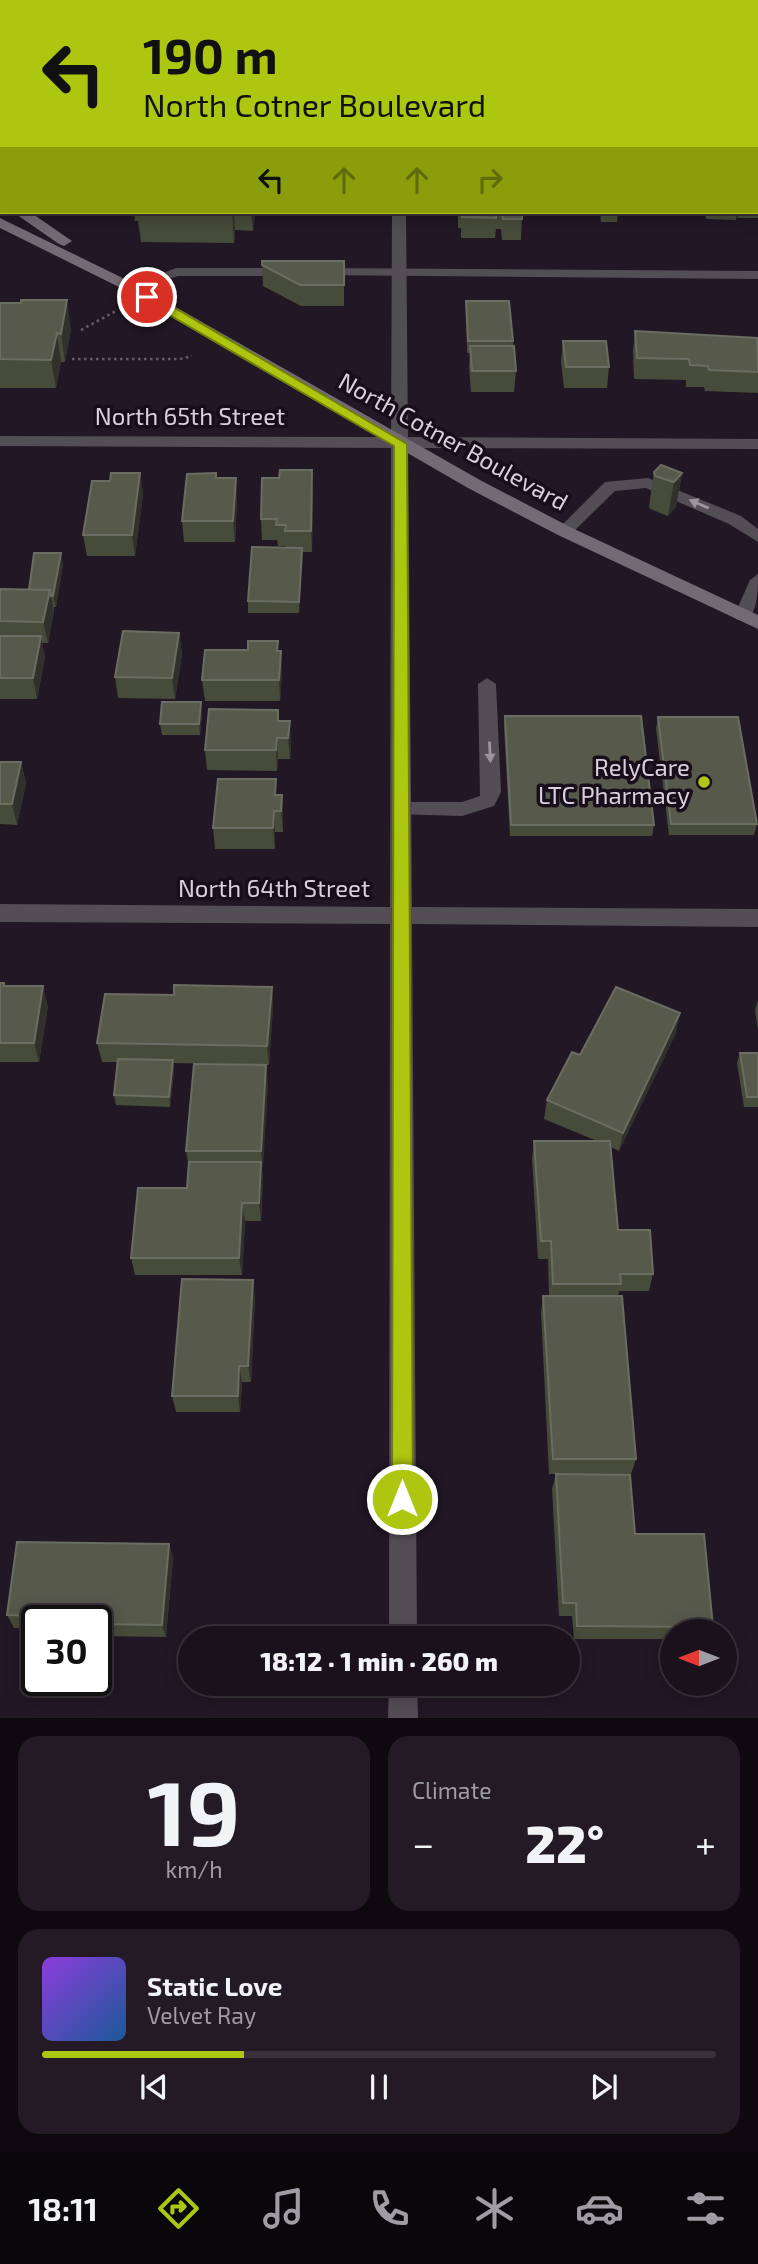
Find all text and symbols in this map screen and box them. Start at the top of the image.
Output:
text: 190 m [143,25,278,84]
icon: left [28,28,119,119]
text: North Cotner Boulevard [143,85,486,123]
icon: left [252,161,290,199]
icon: ahead [325,161,363,199]
icon: ahead [398,161,436,199]
icon: right [471,161,509,199]
pin [117,267,177,327]
icon: arrive [128,278,166,316]
street label: North Cotner Boulevard [334,366,573,516]
street label: North 65th Street [95,401,285,430]
one-way arrow [688,499,709,510]
one-way arrow [485,742,496,764]
place label: RelyCare LTC Pharmacy [538,752,690,809]
marker: RelyCare LTC Pharmacy [696,774,712,790]
street label: North 64th Street [178,873,370,902]
position arrow [365,1462,439,1536]
speed limit sign: 30 [21,1605,112,1696]
north arrow [660,1619,737,1696]
map controls [660,1619,737,1696]
text: 18:12 · 1 min · 260 m [260,1645,498,1676]
text: 19 [147,1755,241,1864]
text: Climate [412,1776,492,1804]
text: 22° [525,1811,604,1873]
text: − [412,1820,434,1866]
text: + [695,1820,716,1866]
text: km/h [165,1855,223,1883]
text: Static Love [147,1970,283,2001]
text: Velvet Ray [147,2001,256,2029]
icon: previous [135,2068,173,2106]
icon: pause [360,2068,398,2106]
icon: next [585,2068,623,2106]
icon: directions [154,2184,203,2233]
icon: music [259,2184,308,2233]
icon: phone [365,2184,414,2233]
icon: climate [470,2184,519,2233]
icon: car [575,2184,624,2233]
icon: filters [681,2184,730,2233]
text: 18:11 [28,2189,98,2227]

